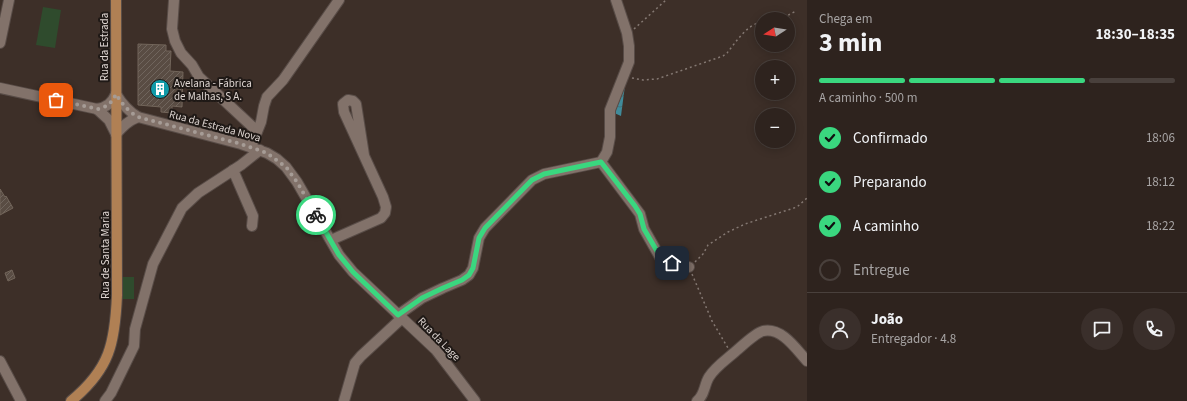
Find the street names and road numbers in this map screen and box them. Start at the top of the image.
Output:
street label: Rua da Estrada [97,13,112,81]
street label: Rua da Estrada Nova [168,107,262,145]
street label: Rua de Santa Maria [98,211,113,299]
street label: Rua da Lage [414,314,464,365]

